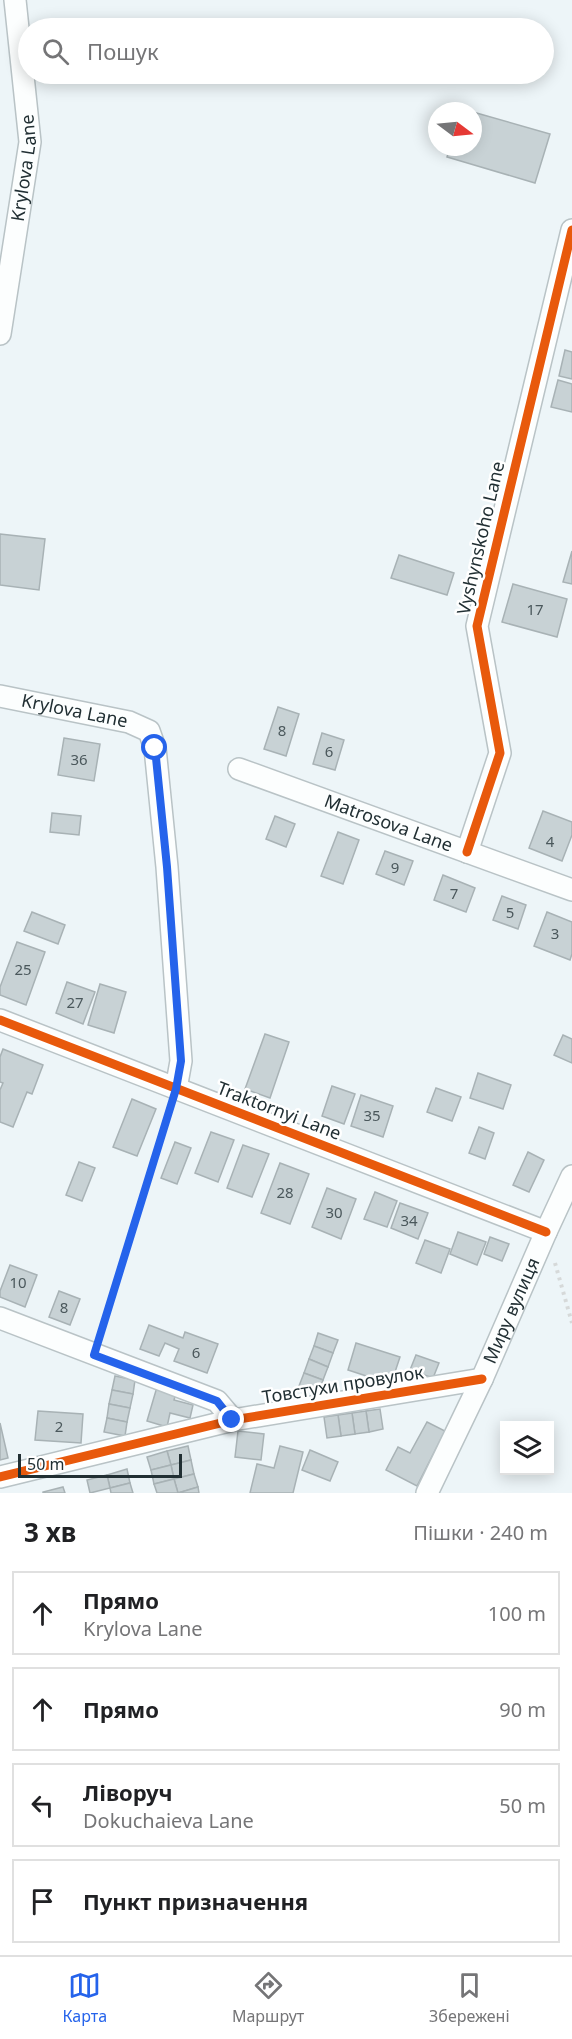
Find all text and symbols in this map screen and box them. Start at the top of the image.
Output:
search box [18,18,554,84]
icon: search [39,35,72,68]
text: Пошук [87,36,159,66]
north arrow [428,102,482,156]
street label: Krylova Lane [5,113,41,223]
street label: Vyshynskoho Lane [451,459,509,617]
house number: 17 [526,599,544,619]
street label: Krylova Lane [20,688,130,732]
house number: 8 [278,720,286,740]
route start [141,734,167,760]
house number: 6 [325,741,333,761]
house number: 36 [70,749,88,769]
street label: Matrosova Lane [321,788,456,857]
house number: 4 [546,831,555,851]
house number: 9 [391,857,399,877]
house number: 7 [450,883,458,903]
house number: 5 [506,902,514,922]
house number: 3 [551,923,559,943]
house number: 25 [14,959,32,979]
house number: 27 [66,992,84,1012]
street label: Traktornyi Lane [214,1075,345,1145]
house number: 35 [363,1105,381,1125]
house number: 28 [276,1182,294,1202]
house number: 30 [325,1202,343,1222]
house number: 34 [400,1210,418,1230]
street label: Миру вулиця [477,1254,544,1367]
house number: 10 [9,1272,27,1292]
house number: 8 [60,1297,68,1317]
house number: 6 [192,1342,200,1362]
street label: Товстухи провулок [260,1359,426,1409]
route end [218,1406,244,1432]
house number: 2 [55,1416,63,1436]
map controls [500,1421,554,1475]
button: layers [500,1421,554,1475]
scale bar [18,1451,182,1478]
text: 50 m [27,1453,64,1475]
text: 3 хв [24,1514,76,1550]
text: Пішки · 240 m [413,1519,548,1546]
text: Прямо [83,1585,159,1615]
icon: ahead [26,1597,59,1630]
text: 100 m [488,1600,546,1627]
text: Krylova Lane [83,1615,203,1642]
icon: ahead [26,1693,59,1726]
text: Прямо [83,1694,159,1724]
text: 90 m [499,1696,546,1723]
text: Ліворуч [83,1777,173,1807]
icon: left [26,1789,59,1822]
text: 50 m [499,1792,546,1819]
text: Dokuchaieva Lane [83,1807,254,1834]
icon: arrive [26,1885,59,1918]
text: Пункт призначення [83,1886,308,1916]
tab: Карта [62,1969,107,2027]
tab: Маршрут [232,1969,304,2027]
tab: Збережені [429,1969,510,2027]

